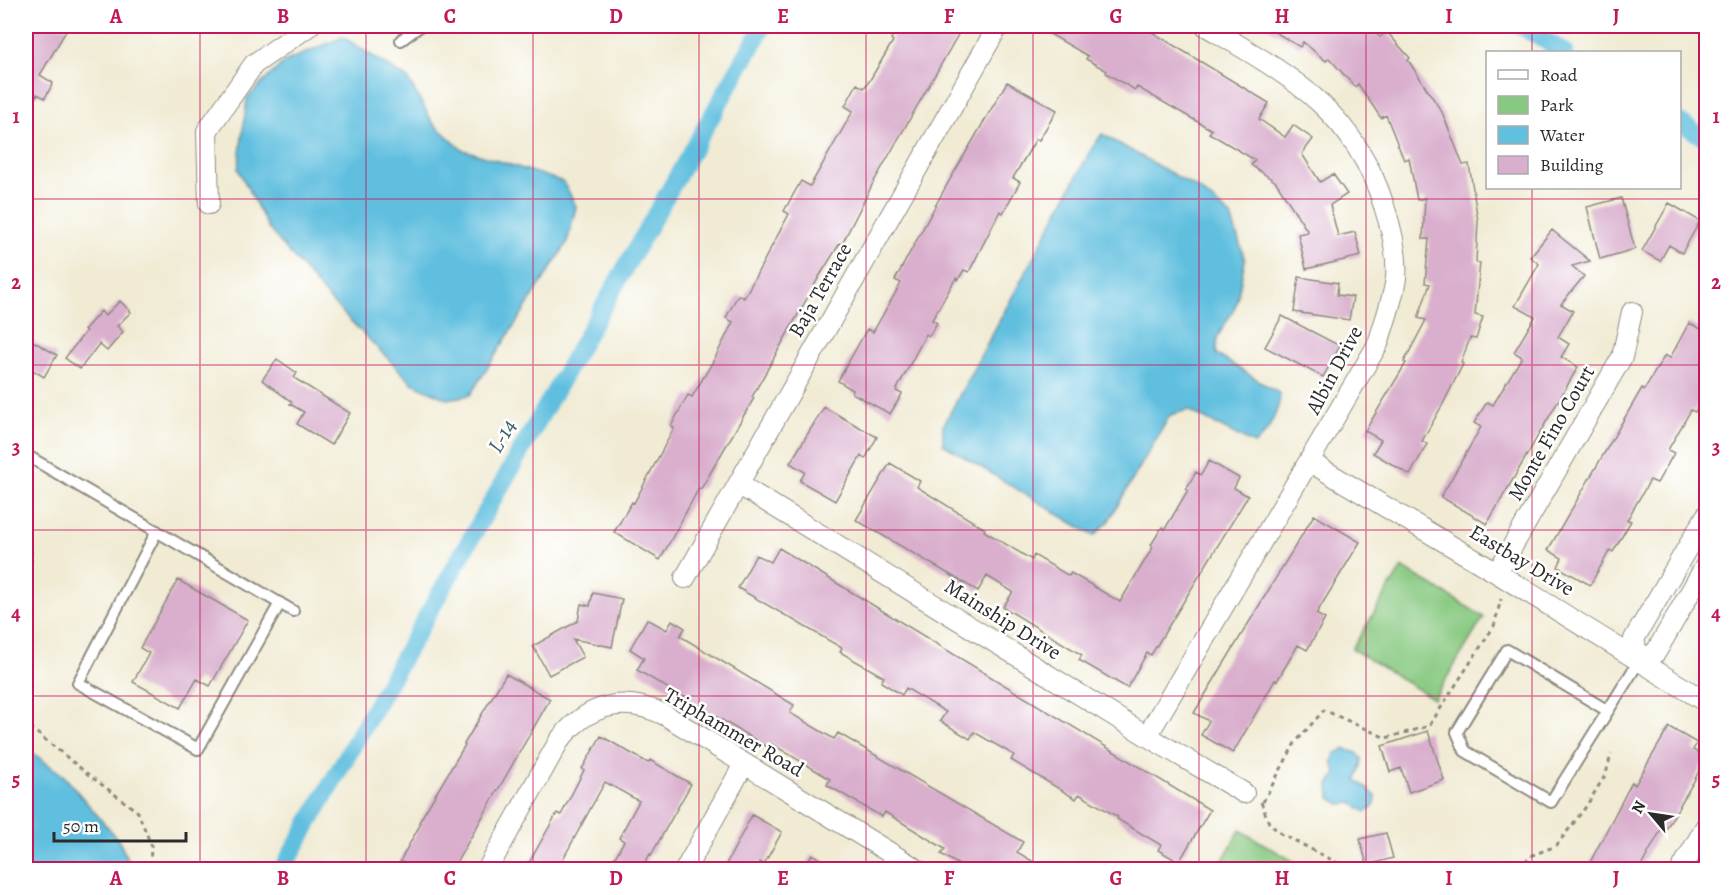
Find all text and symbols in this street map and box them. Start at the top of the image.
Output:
text: A [109,3,123,30]
text: B [277,3,289,30]
text: C [444,3,456,30]
text: D [609,3,623,30]
text: E [777,3,789,30]
text: F [944,3,955,30]
text: G [1109,3,1123,30]
text: H [1275,3,1290,30]
text: I [1445,3,1453,30]
text: J [1613,3,1620,30]
legend [1486,51,1681,189]
text: Road [1540,63,1578,87]
text: Park [1540,93,1574,117]
text: 1 [12,103,20,130]
text: 1 [1712,103,1720,130]
text: Water [1539,123,1585,147]
text: Building [1540,153,1604,177]
street label: Baja Terrace [782,238,858,342]
text: 2 [11,269,21,296]
text: 2 [1711,269,1721,296]
street label: Albin Drive [1299,321,1369,420]
street label: Monte Fino Court [1501,360,1601,506]
water label: L-14 [480,414,524,458]
text: 3 [12,434,20,461]
text: 3 [1712,434,1720,461]
street label: Eastbay Drive [1464,518,1580,602]
street label: Mainship Drive [939,572,1067,666]
text: 4 [11,600,21,627]
text: 4 [1711,600,1721,627]
street label: Triphammer Road [659,681,810,784]
text: 5 [12,766,20,793]
text: 5 [1712,766,1720,793]
north arrow [1621,784,1681,844]
text: N [1626,796,1651,818]
scale bar [54,805,186,843]
text: 50 m [63,814,99,838]
text: A [109,865,123,892]
text: B [277,865,289,892]
text: C [444,865,456,892]
text: D [609,865,623,892]
text: E [777,865,789,892]
text: F [944,865,955,892]
text: G [1109,865,1123,892]
text: H [1275,865,1290,892]
text: I [1445,865,1453,892]
text: J [1613,865,1620,892]

